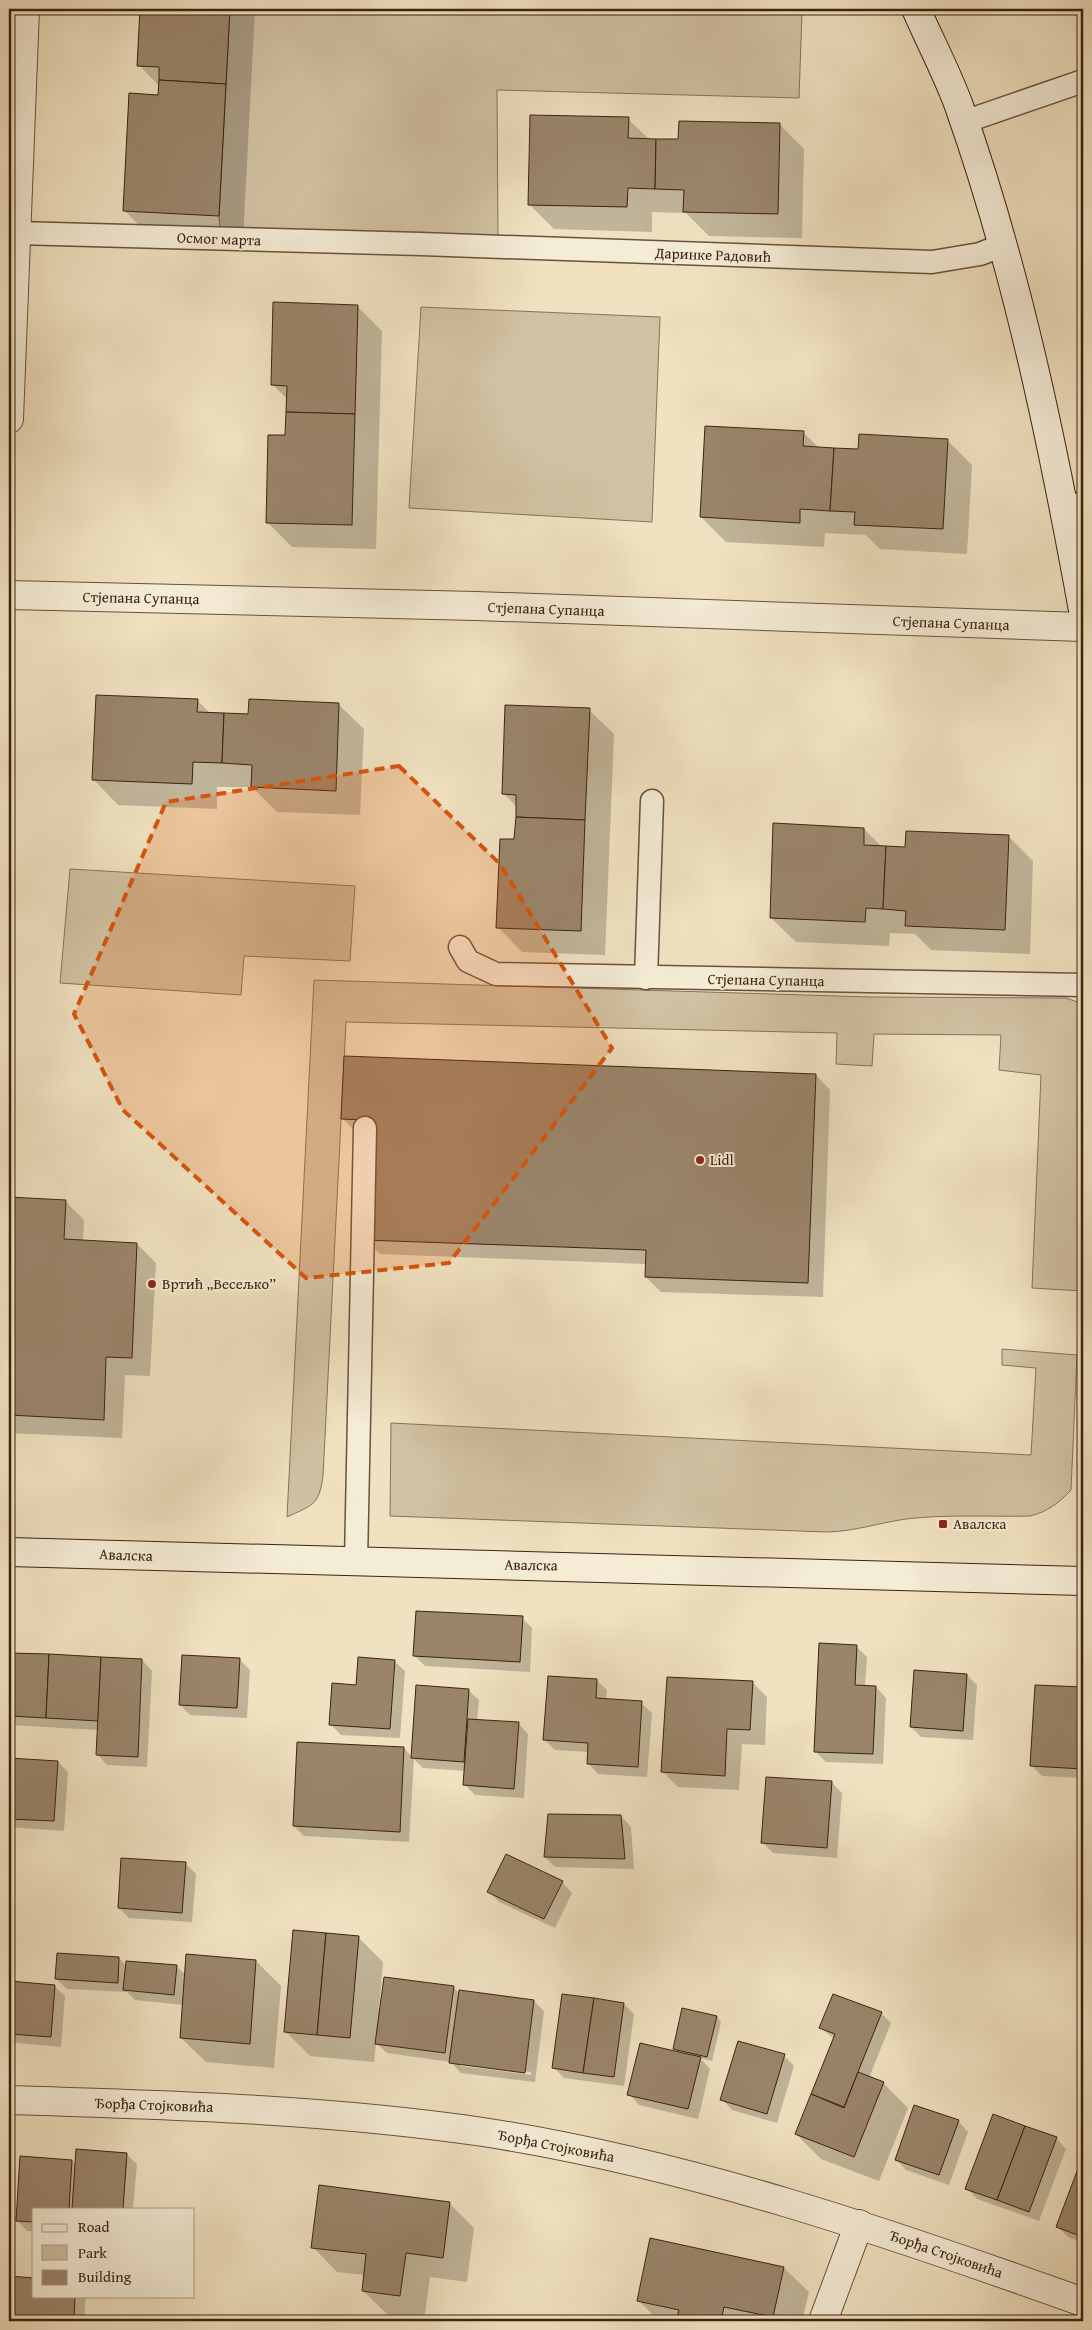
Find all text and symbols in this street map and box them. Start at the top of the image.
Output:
street label: Осмог марта [177,227,262,250]
street label: Даринке Радовић [654,242,772,267]
street label: Стјепана Супанца [82,586,201,609]
street label: Стјепана Супанца [487,596,606,621]
street label: Стјепана Супанца [892,610,1011,635]
street label: Стјепана Супанца [707,968,826,991]
place label: Lidl [710,1149,734,1170]
marker: Lidl [694,1154,706,1166]
place label: Вртић „Весељко” [162,1273,276,1294]
marker: Вртић „Весељко” [146,1278,158,1290]
place label: Авалска [953,1513,1007,1534]
marker: Авалска [937,1518,949,1530]
street label: Авалска [99,1543,154,1566]
street label: Авалска [504,1554,559,1575]
street label: Ђорђа Стојковића [94,2092,215,2117]
street label: Ђорђа Стојковића [496,2124,617,2167]
legend [32,2208,195,2298]
text: Road [78,2216,109,2237]
street label: Ђорђа Стојковића [887,2224,1006,2283]
text: Park [78,2242,107,2263]
text: Building [78,2266,132,2287]

